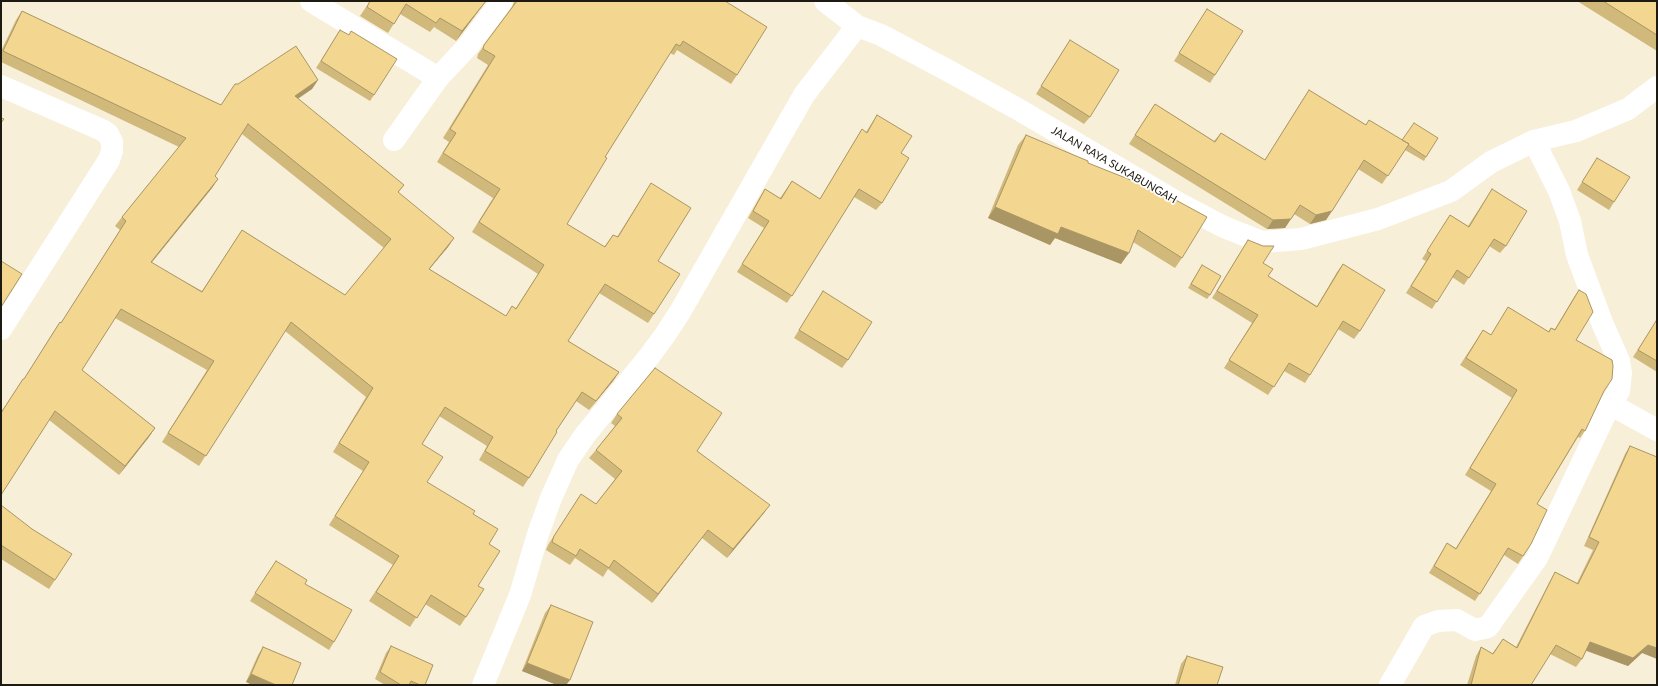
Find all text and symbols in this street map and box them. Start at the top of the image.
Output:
street label: JALAN RAYA SUKABUNGAH [1049,124,1179,206]

